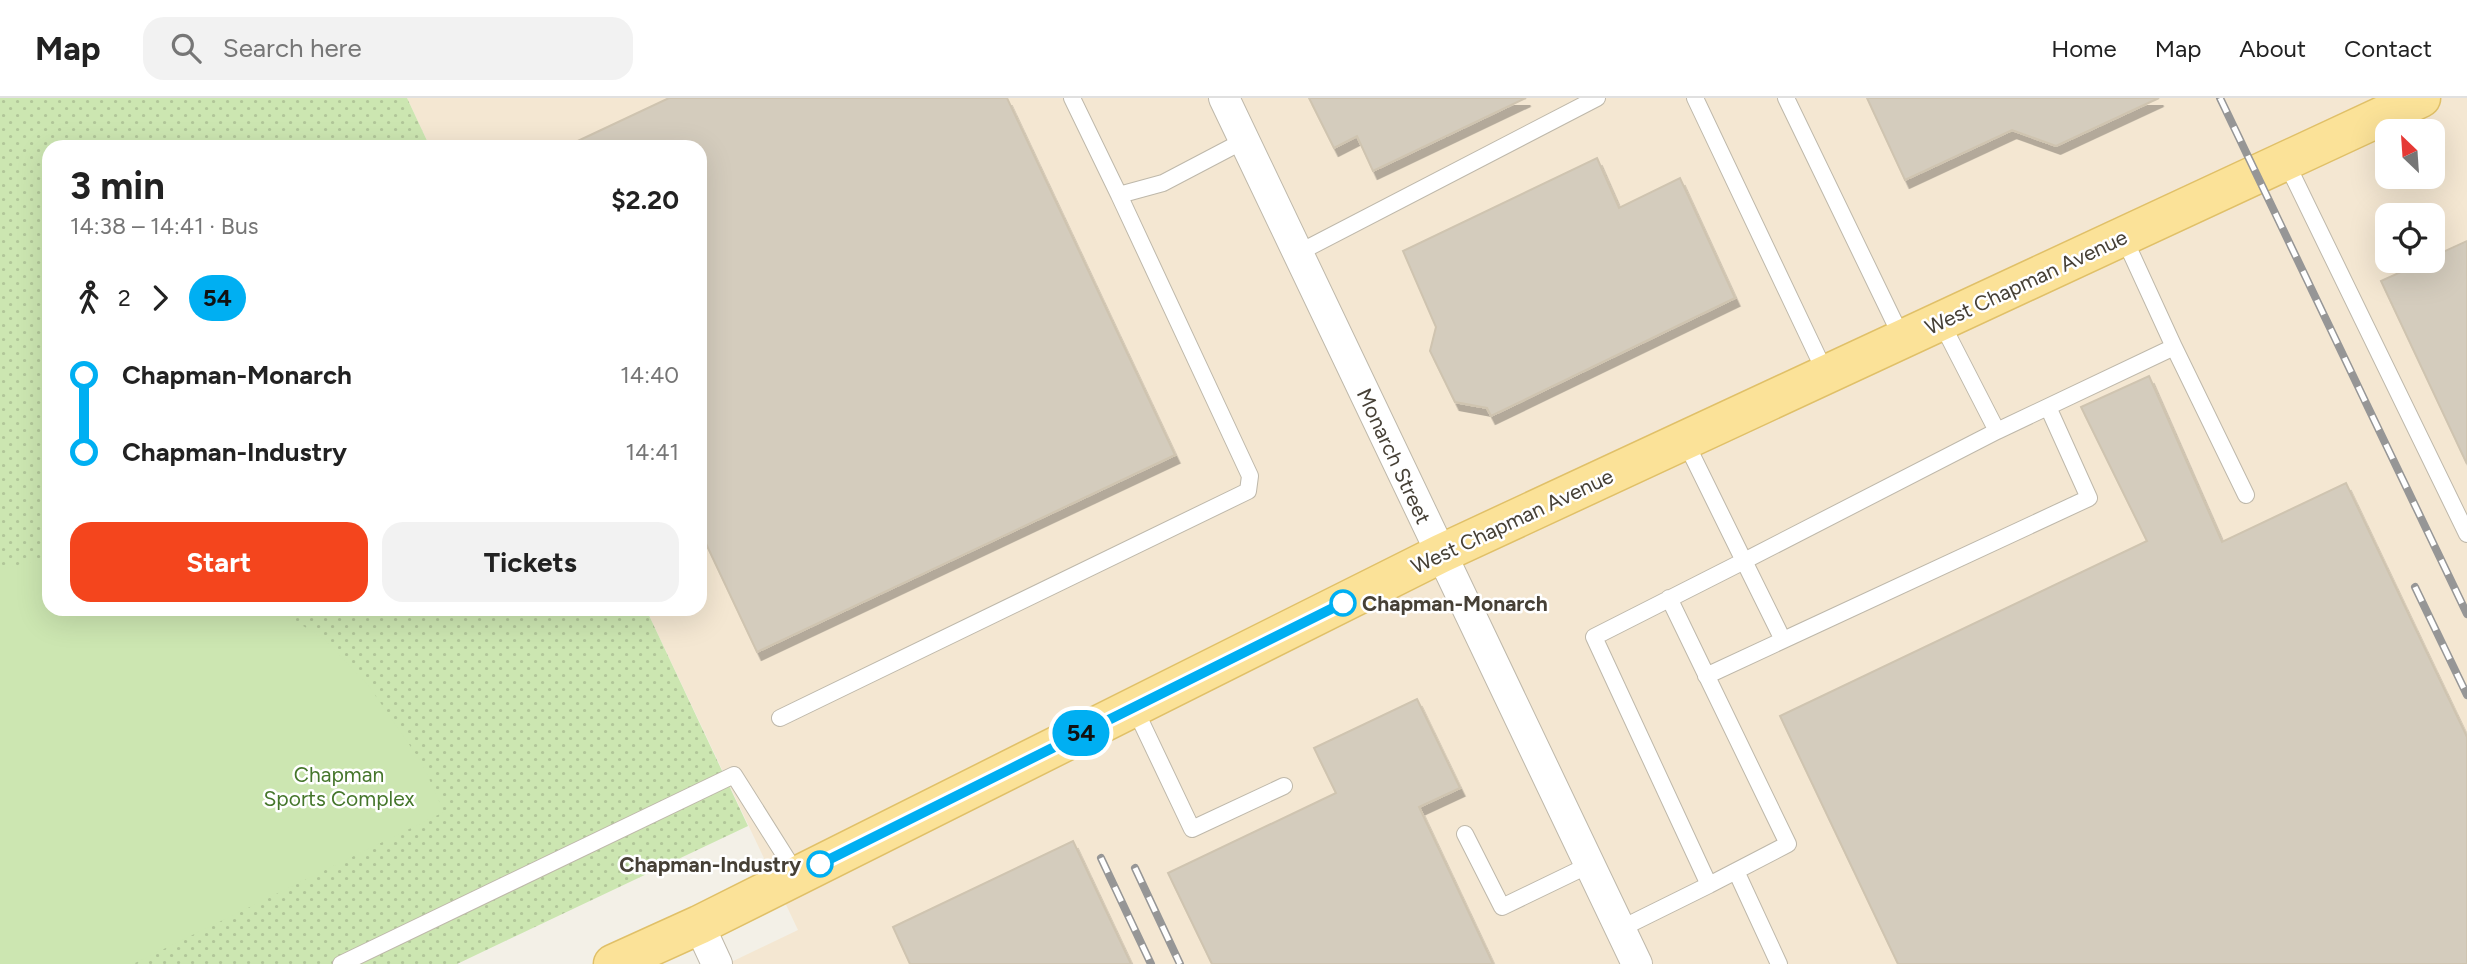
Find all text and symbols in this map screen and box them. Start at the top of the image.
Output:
search box [143,17,633,80]
text: Map [35,29,101,68]
icon: search [167,29,205,67]
text: Search here [223,32,362,64]
text: Home [2051,34,2117,63]
text: Map [2155,34,2201,63]
text: About [2239,34,2306,63]
text: Contact [2344,34,2432,63]
north arrow [2375,119,2445,189]
map controls [2375,119,2445,273]
text: 3 min [70,163,165,209]
text: $2.20 [611,184,679,216]
button: locate [2375,203,2445,273]
text: 14:38 – 14:41 · Bus [70,212,258,240]
street label: West Chapman Avenue [1921,224,2131,340]
icon: walk [70,279,108,317]
icon: forward [141,279,179,317]
text: 54 [203,283,232,312]
text: 2 [118,284,131,312]
text: Chapman-Monarch [122,359,352,391]
text: 14:40 [620,361,679,389]
street label: Monarch Street [1352,384,1436,528]
text: Chapman-Industry [122,436,347,468]
text: 14:41 [626,438,679,466]
street label: West Chapman Avenue [1407,463,1617,579]
button: Start [70,522,368,602]
button: Tickets [382,522,679,602]
marker: Chapman-Monarch [1330,590,1356,616]
place label: Chapman-Monarch [1362,591,1548,616]
line badge: 54 [1050,710,1112,756]
text: 54 [1066,718,1096,747]
park label: Chapman Sports Complex [263,762,415,811]
marker: Chapman-Industry [807,851,833,877]
place label: Chapman-Industry [619,852,802,877]

